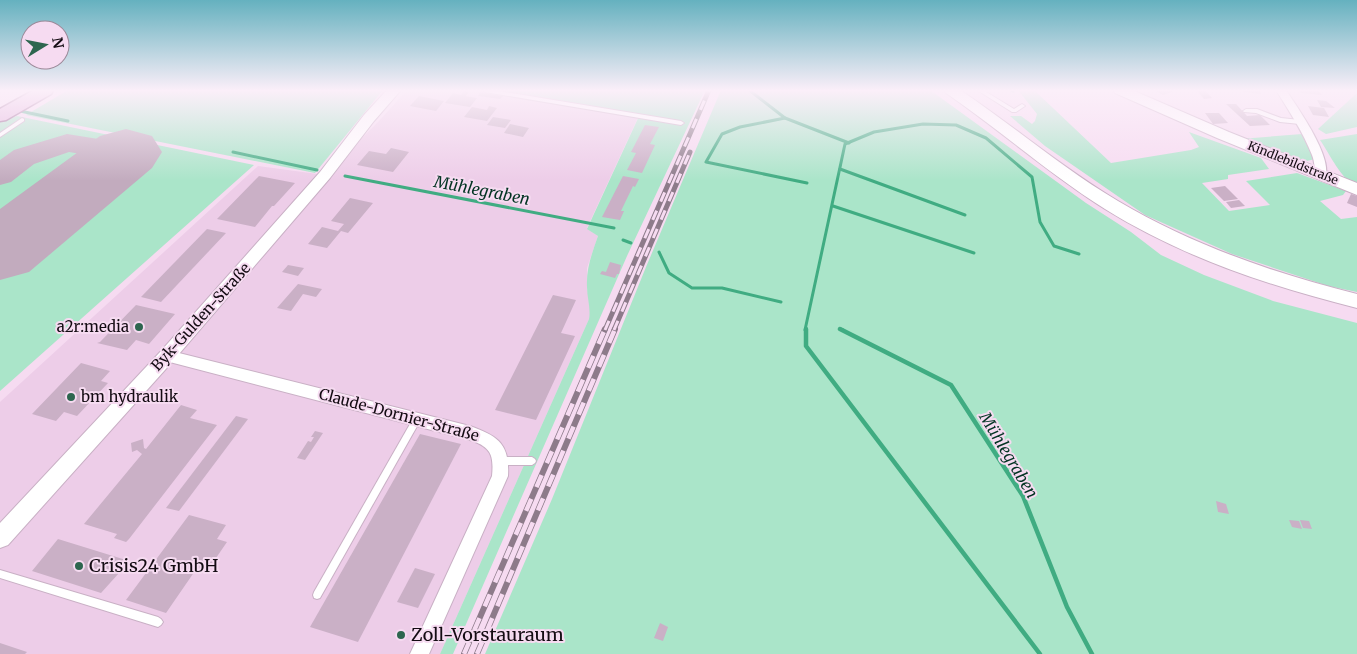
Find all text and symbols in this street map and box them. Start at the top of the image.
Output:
north arrow [20,20,70,70]
text: N [48,36,68,50]
street label: Kindlebildstraße [1246,138,1341,188]
water label: Mühlegraben [431,171,532,209]
street label: Byk-Gulden-Straße [147,258,254,375]
place label: a2r:media [57,317,129,336]
marker: a2r:media [133,321,145,333]
street label: Claude-Dornier-Straße [317,384,481,445]
place label: bm hydraulik [80,387,179,406]
marker: bm hydraulik [65,391,77,403]
water label: Mühlegraben [975,407,1043,502]
place label: Crisis24 GmbH [89,554,218,577]
marker: Crisis24 GmbH [73,560,85,572]
place label: Zoll-Vorstauraum [411,623,564,646]
marker: Zoll-Vorstauraum [395,629,407,641]

